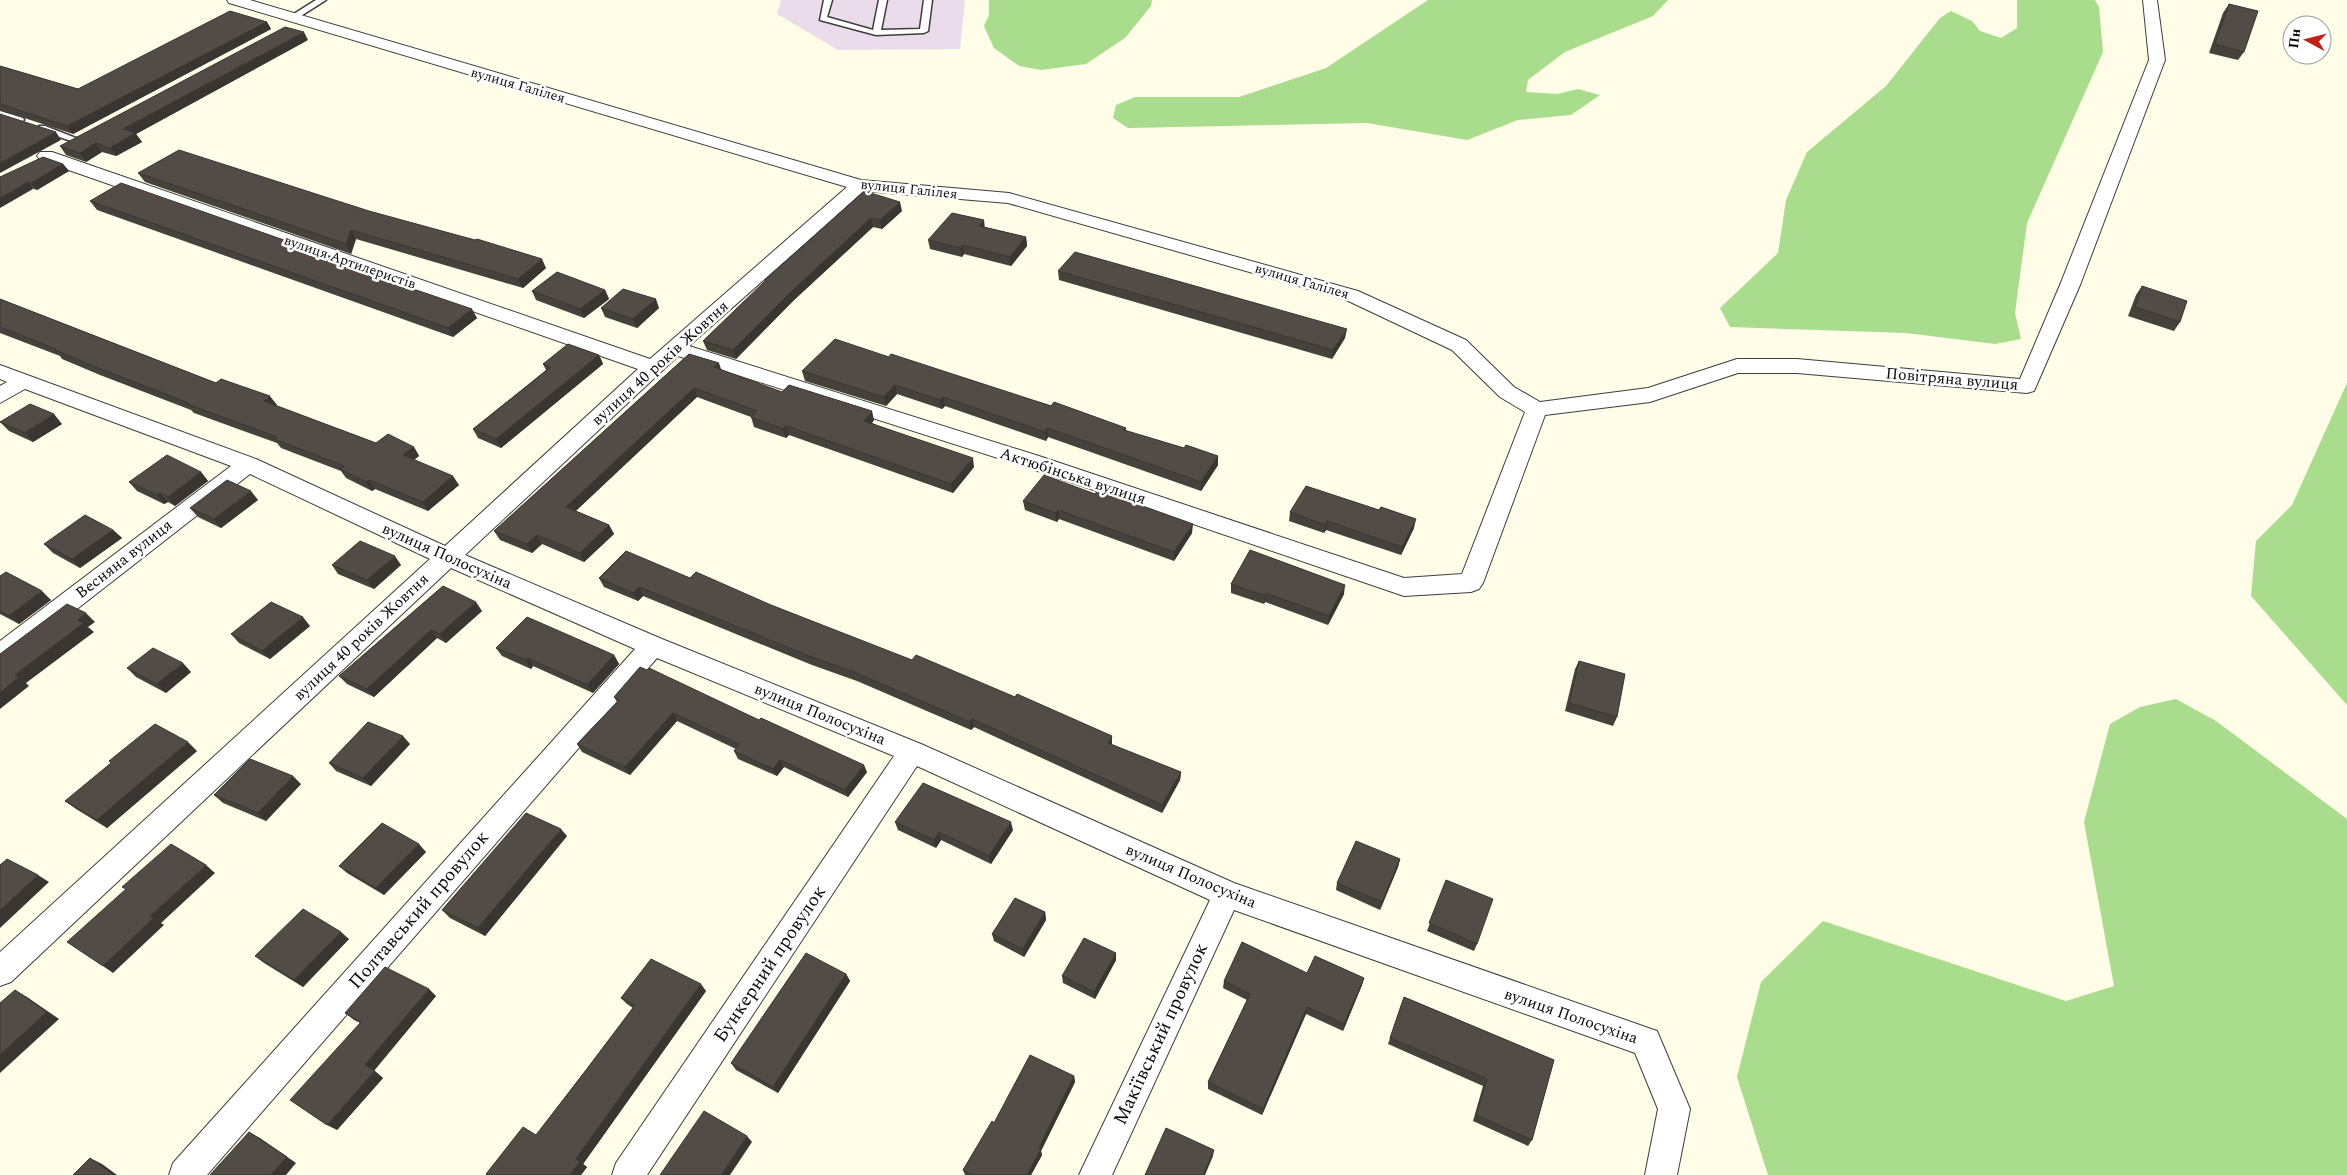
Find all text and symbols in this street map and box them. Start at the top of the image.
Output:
north arrow [2282,15,2332,65]
text: Пн [2283,27,2306,50]
street label: вулиця Галілея [468,62,568,108]
street label: вулиця Галілея [860,173,958,205]
street label: вулиця Артилеристів [281,230,419,294]
street label: вулиця Галілея [1252,258,1352,304]
street label: вулиця 40 років Жовтня [586,295,734,431]
street label: Повітряна вулиця [1885,361,2019,397]
street label: Актюбінська вулиця [997,441,1149,511]
street label: Весняна вулиця [70,513,178,605]
street label: вулиця Полосухіна [378,517,516,596]
street label: вулиця 40 років Жовтня [288,568,434,706]
street label: вулиця Полосухіна [751,677,890,751]
street label: Полтавський провулок [342,824,497,996]
street label: вулиця Полосухіна [1122,838,1260,914]
street label: Бункерний провулок [706,879,834,1048]
street label: Макіївський провулок [1106,938,1216,1130]
street label: вулиця Полосухіна [1501,982,1641,1050]

